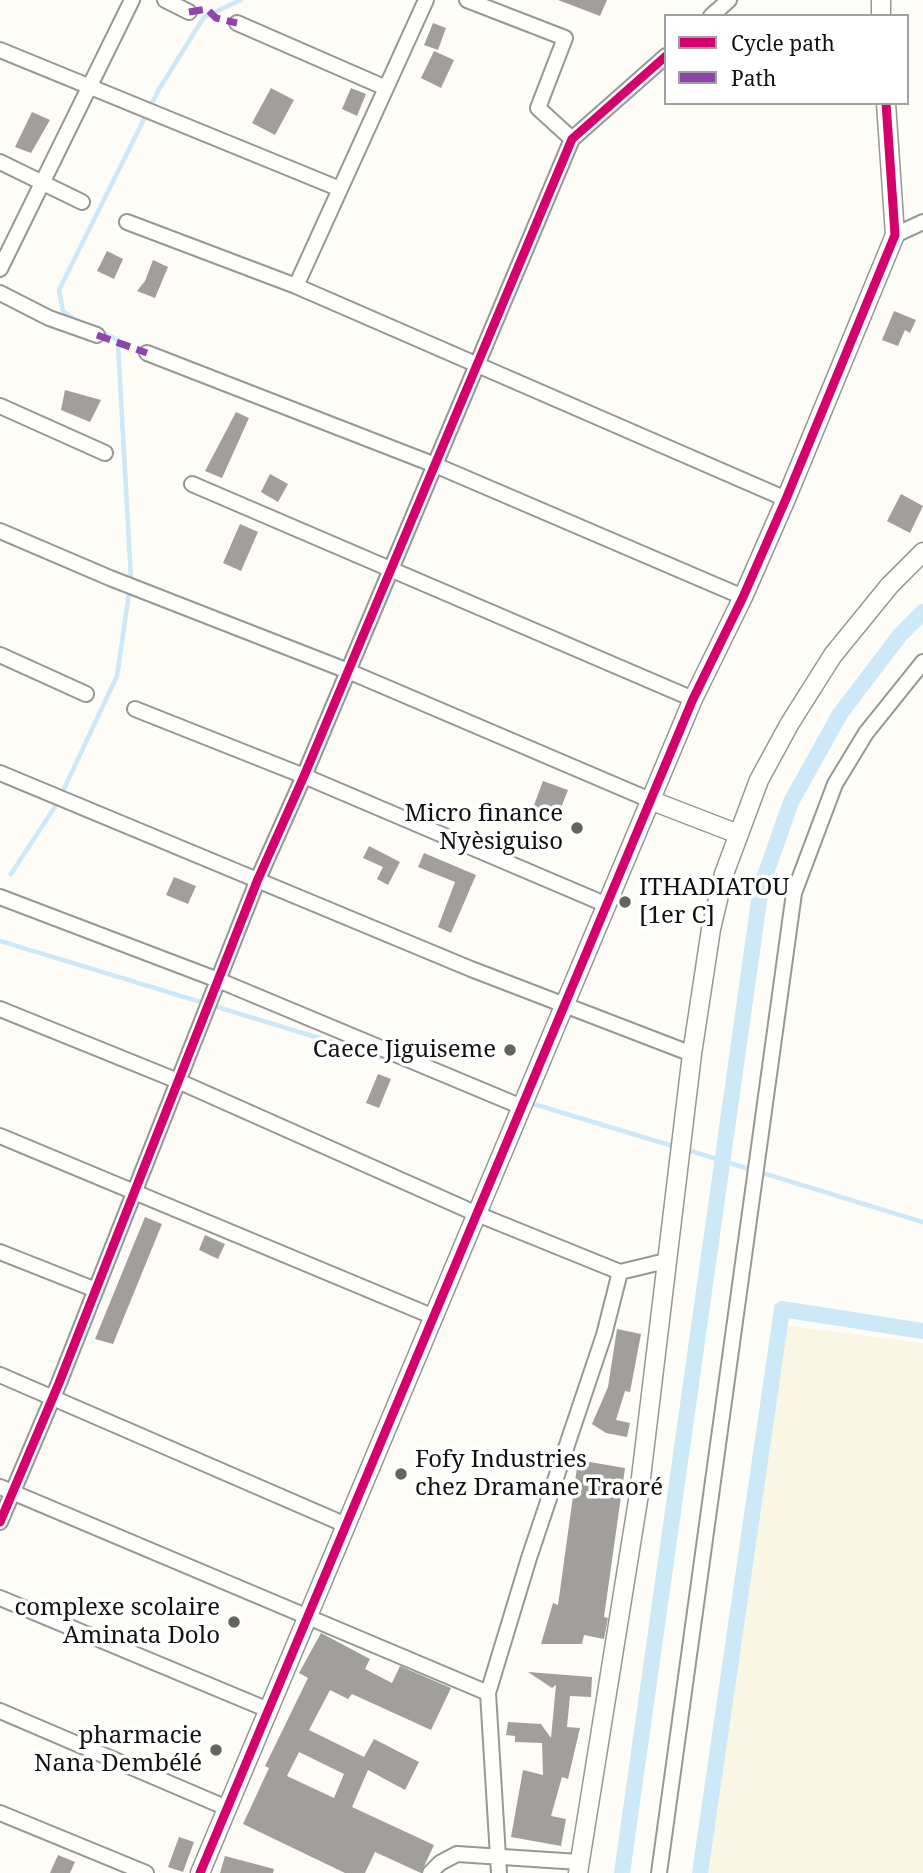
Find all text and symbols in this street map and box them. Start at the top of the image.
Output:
legend [664,14,909,105]
text: Cycle path [731,29,835,57]
text: Path [731,64,776,92]
place label: Micro finance Nyèsiguiso [405,800,563,856]
marker: Micro finance Nyèsiguiso [569,820,585,836]
place label: ITHADIATOU [1er C] [639,874,789,930]
marker: ITHADIATOU [1er C] [617,894,633,910]
place label: Caece Jiguiseme [313,1036,496,1064]
marker: Caece Jiguiseme [502,1042,518,1058]
place label: Fofy Industries chez Dramane Traoré [415,1446,663,1502]
marker: Fofy Industries chez Dramane Traoré [393,1466,409,1482]
place label: complexe scolaire Aminata Dolo [14,1594,220,1650]
marker: complexe scolaire Aminata Dolo [226,1614,242,1630]
place label: pharmacie Nana Dembélé [34,1722,202,1778]
marker: pharmacie Nana Dembélé [208,1742,224,1758]

